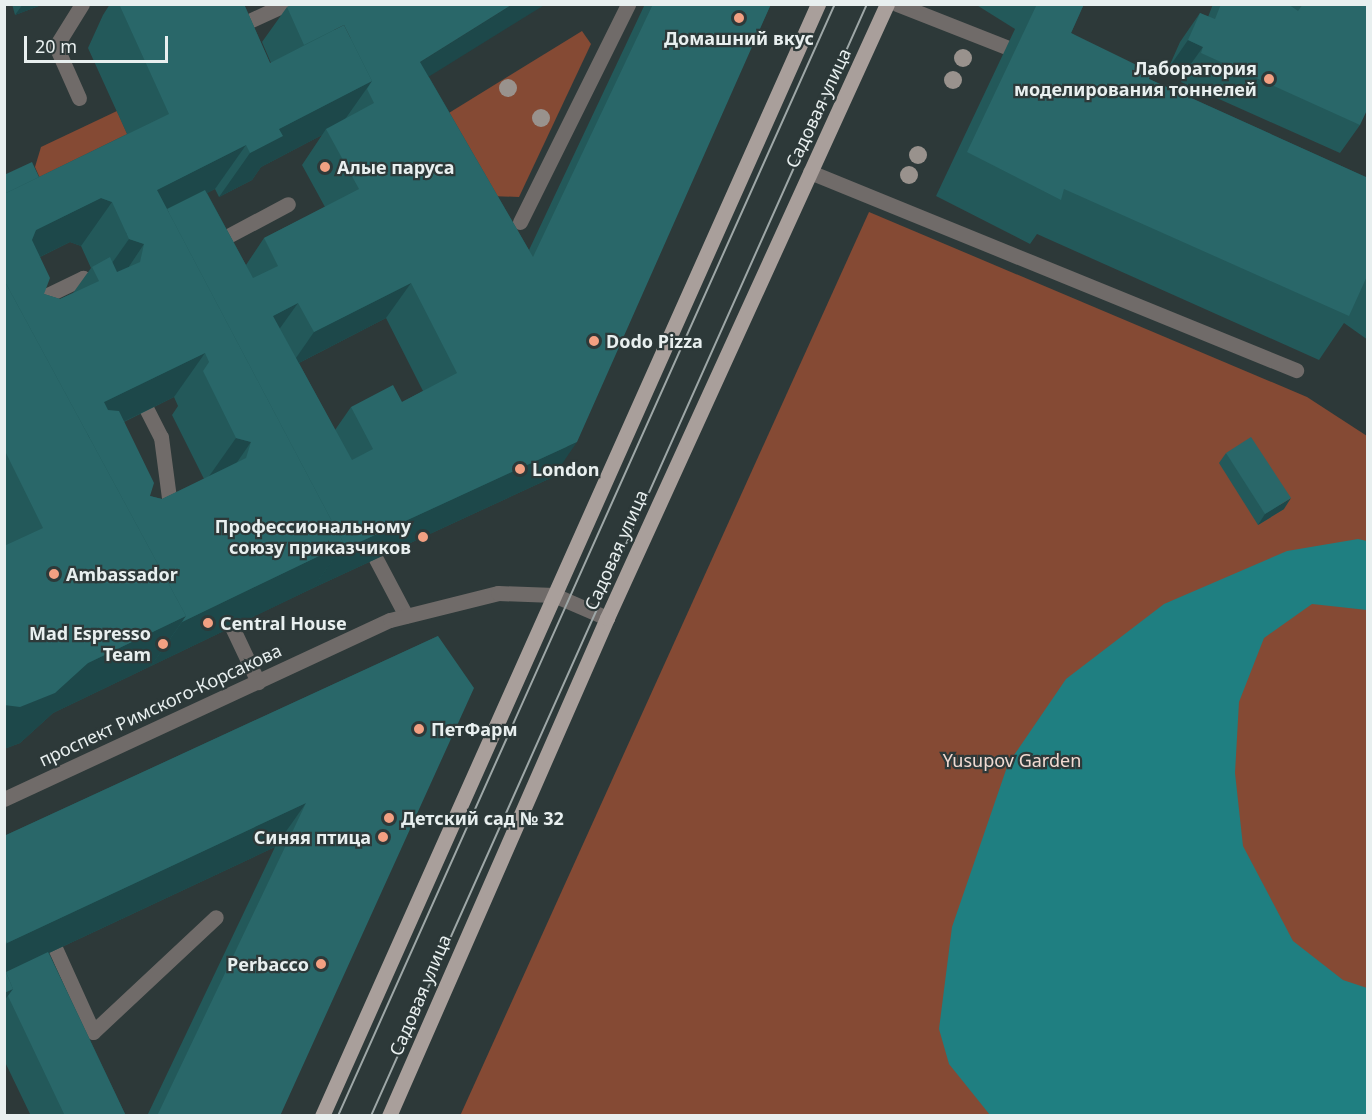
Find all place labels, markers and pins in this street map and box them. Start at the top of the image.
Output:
marker: Домашний вкус [732,11,746,25]
place label: Домашний вкус [664,27,814,49]
place label: Лаборатория моделирования тоннелей [1014,58,1257,100]
marker: Лаборатория моделирования тоннелей [1262,72,1276,86]
place label: Алые паруса [337,156,454,178]
marker: Алые паруса [318,160,332,174]
place label: Dodo Pizza [606,330,703,352]
marker: Dodo Pizza [587,334,601,348]
place label: London [532,458,599,480]
marker: London [513,462,527,476]
place label: Профессиональному союзу приказчиков [215,516,411,558]
marker: Профессиональному союзу приказчиков [416,530,430,544]
place label: Ambassador [66,563,178,585]
marker: Ambassador [47,567,61,581]
place label: Central House [220,612,347,634]
marker: Central House [201,616,215,630]
place label: Mad Espresso Team [29,623,151,666]
marker: Mad Espresso Team [156,637,170,651]
place label: ПетФарм [431,718,518,740]
marker: ПетФарм [412,722,426,736]
place label: Детский сад № 32 [401,807,564,829]
marker: Детский сад № 32 [382,811,396,825]
place label: Синяя птица [254,826,371,848]
marker: Синяя птица [376,830,390,844]
place label: Perbacco [227,953,309,975]
marker: Perbacco [314,957,328,971]

